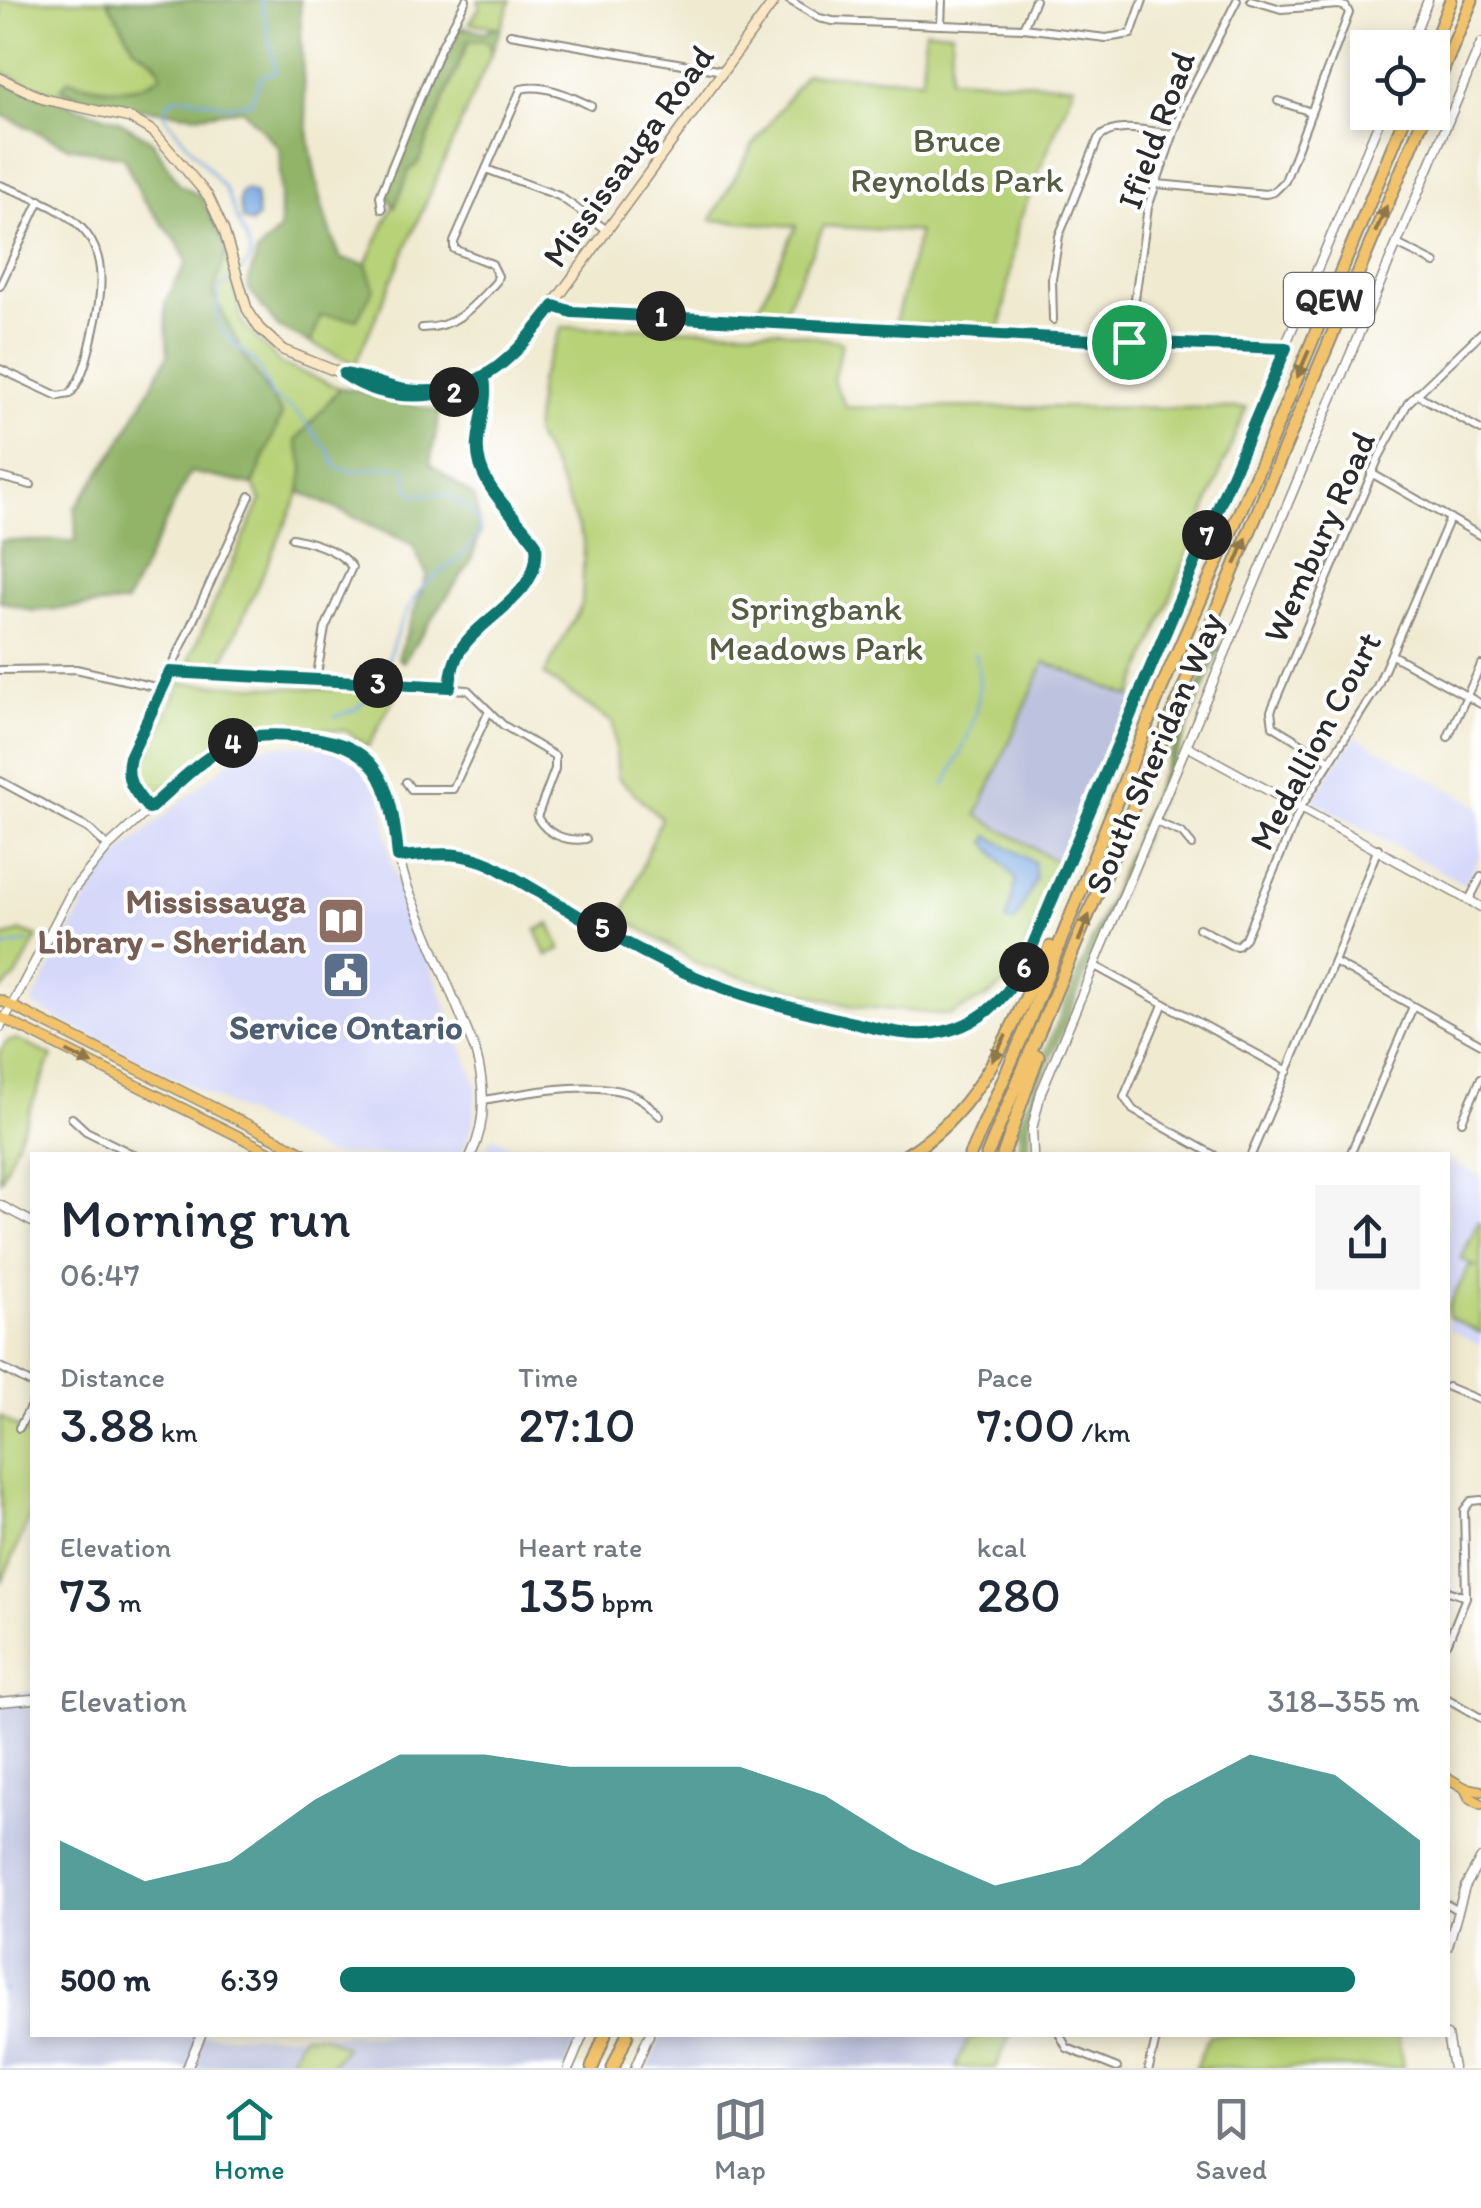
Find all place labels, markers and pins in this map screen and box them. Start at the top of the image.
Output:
pin: 1 [636,291,686,341]
pin [1087,300,1172,385]
pin: 2 [429,367,479,417]
pin: 7 [1182,510,1232,560]
pin: 3 [353,658,403,708]
pin: 4 [208,718,258,768]
place label: Mississauga Library - Sheridan [37,880,307,962]
library icon: Mississauga Library - Sheridan [315,895,367,947]
pin: 5 [577,902,627,952]
pin: 6 [999,942,1049,992]
public building icon: Service Ontario [320,949,372,1001]
place label: Service Ontario [229,1006,463,1048]

